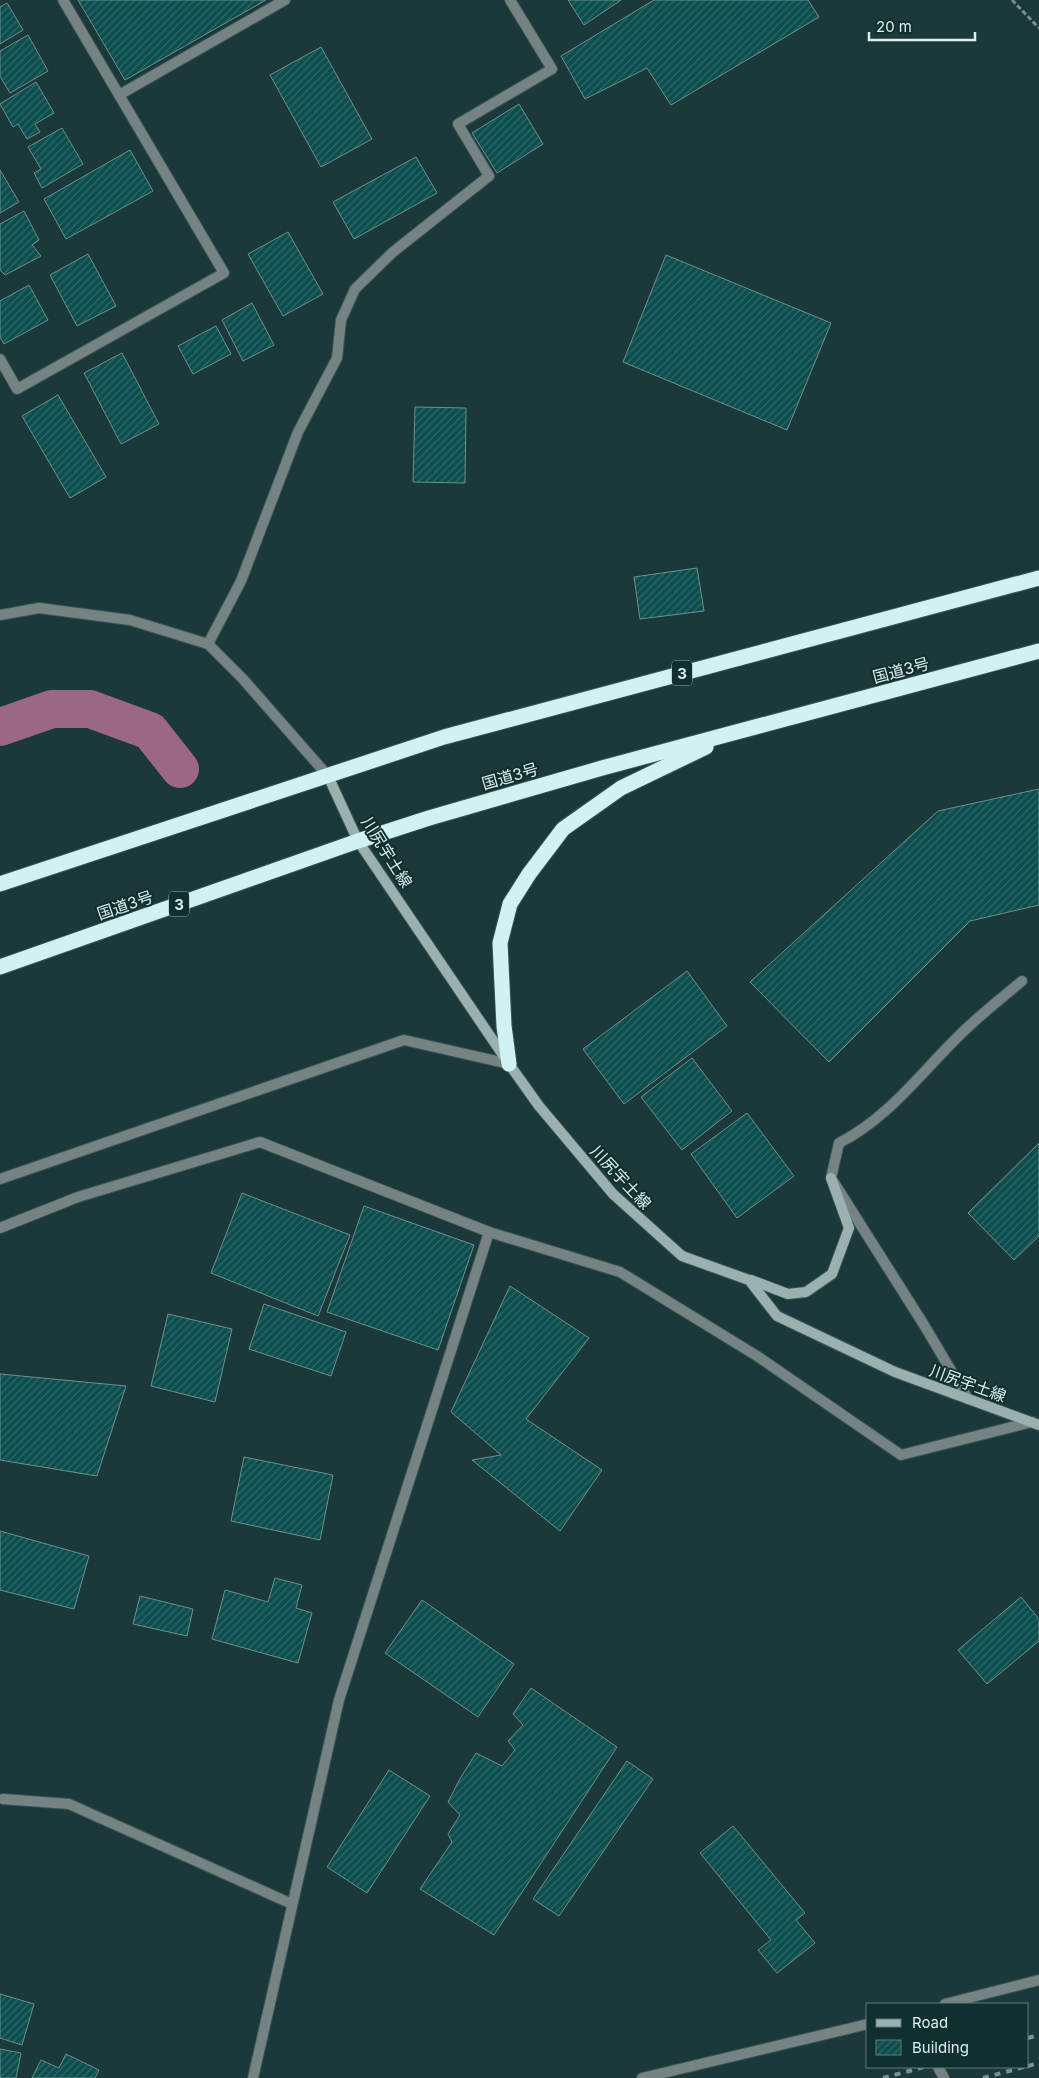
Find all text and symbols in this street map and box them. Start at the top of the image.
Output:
scale bar [869,10,975,42]
text: 20 m [876,17,912,36]
street label: 国道3号 [870,653,932,687]
road number: 3 [672,660,692,686]
street label: 国道3号 [479,758,541,794]
street label: 川尻宇土線 [357,813,417,891]
street label: 国道3号 [94,886,156,924]
road number: 3 [169,892,189,916]
street label: 川尻宇土線 [586,1141,656,1213]
street label: 川尻宇土線 [927,1360,1009,1406]
legend [866,2003,1029,2068]
text: Road [912,2013,948,2032]
text: Building [912,2038,969,2057]

